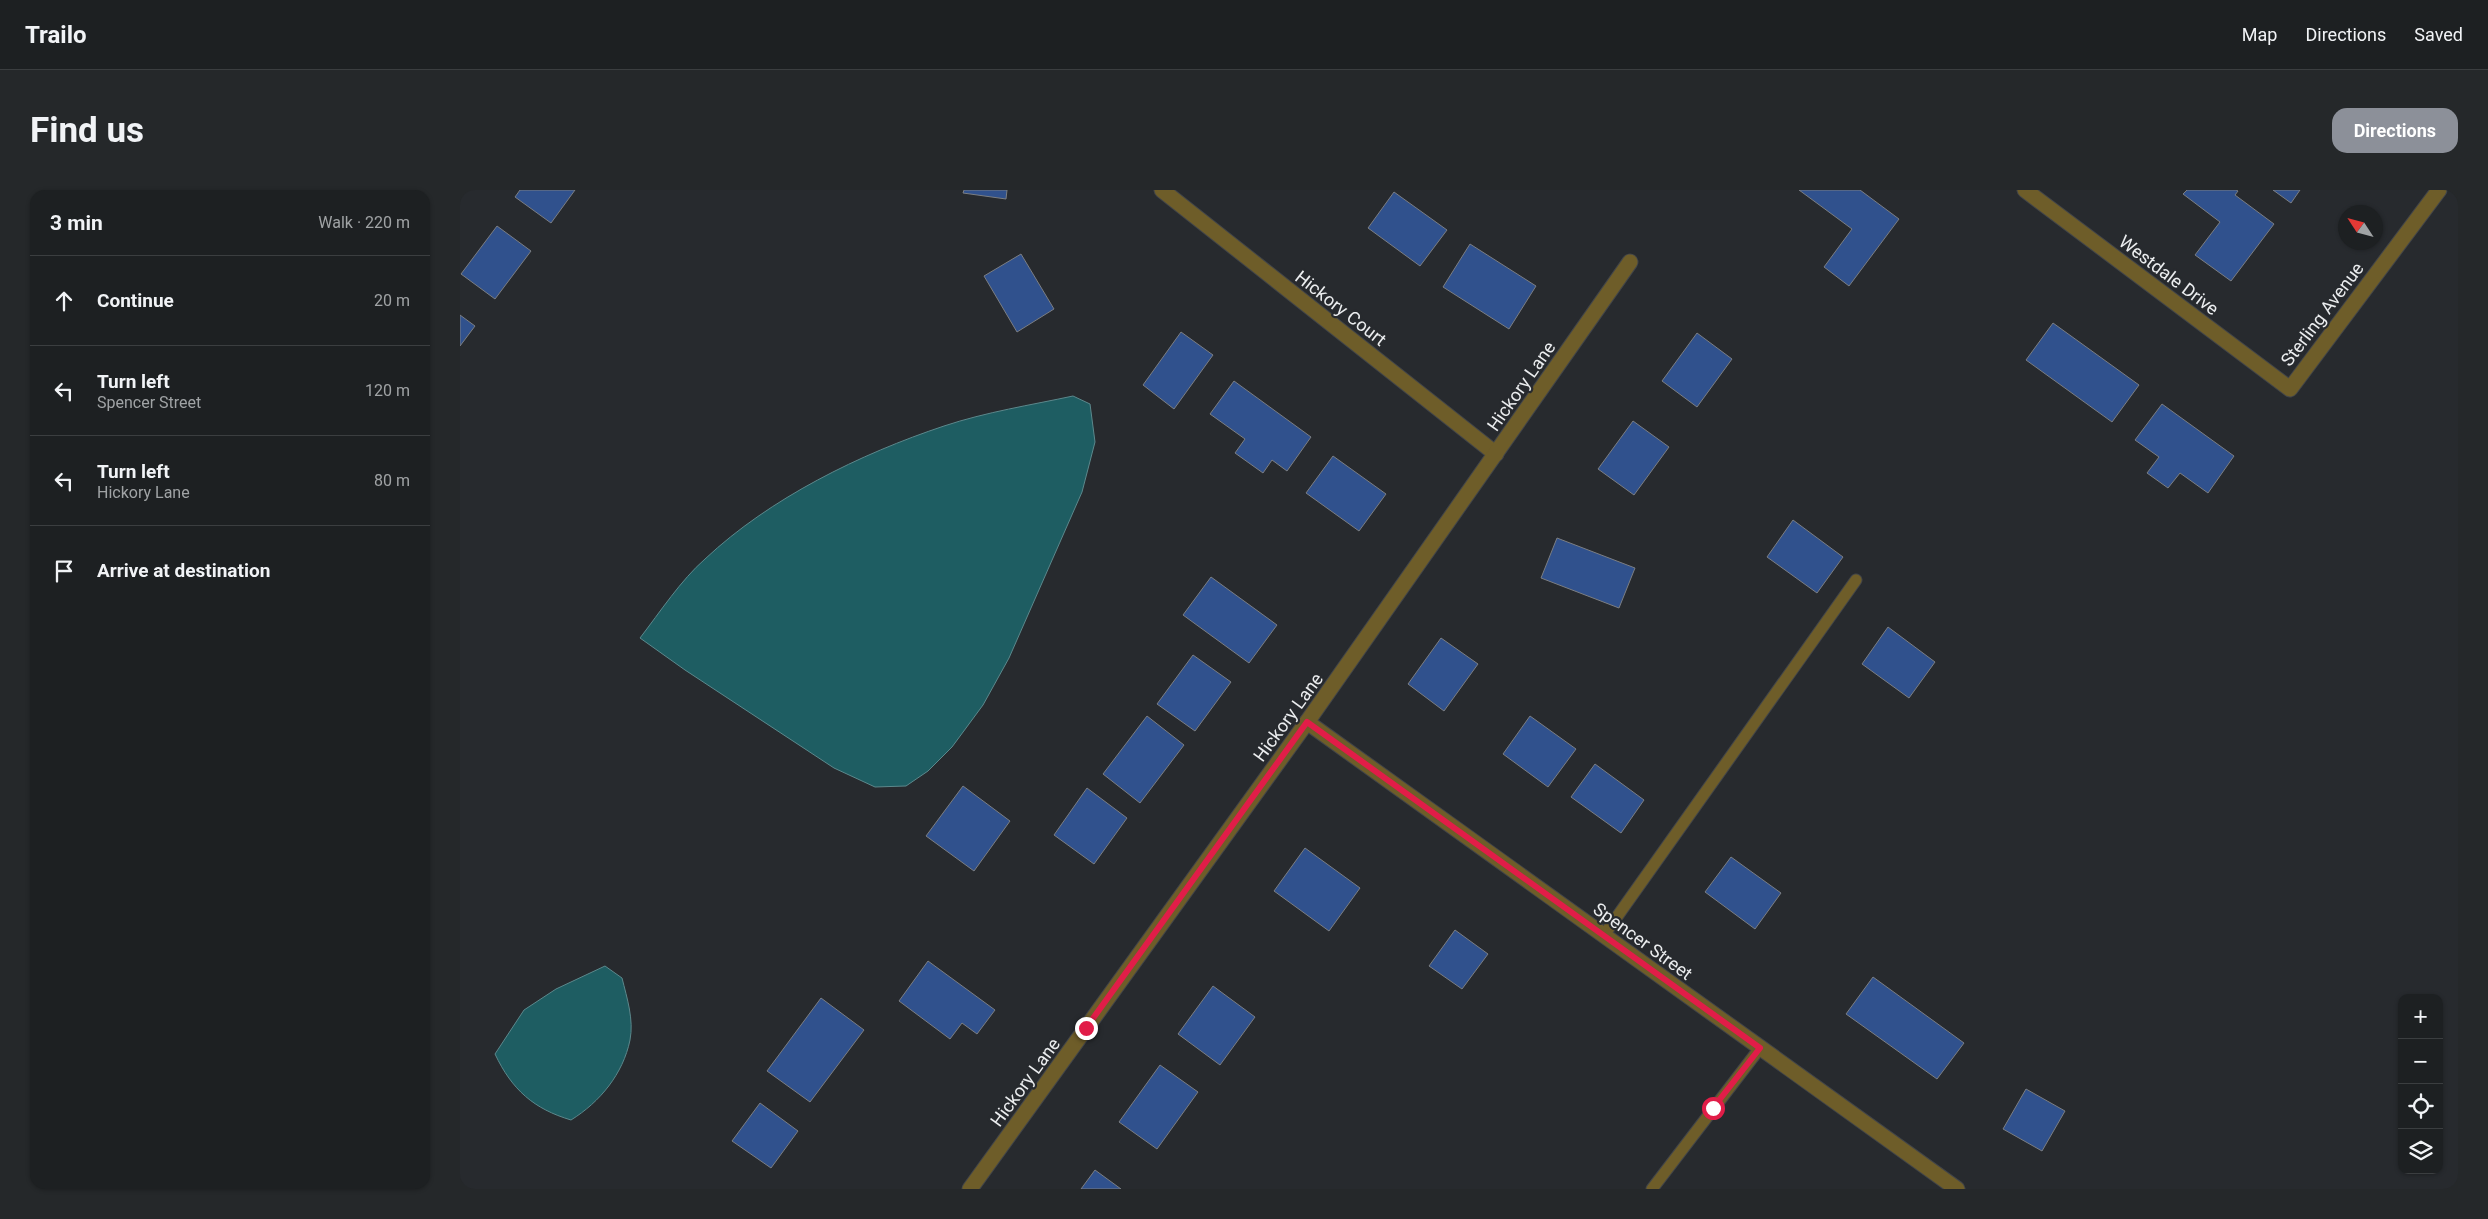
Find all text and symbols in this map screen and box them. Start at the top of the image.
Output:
text: Trailo [25,21,87,49]
text: Map [2242,24,2277,45]
text: Directions [2305,24,2386,45]
text: Saved [2414,24,2463,45]
button: Directions [2332,108,2458,153]
text: Find us [30,110,144,151]
north arrow [2338,205,2383,250]
text: 3 min [50,211,103,235]
text: Walk · 220 m [318,213,410,232]
street label: Westdale Drive [2115,231,2223,319]
street label: Sterling Avenue [2276,258,2368,370]
street label: Hickory Court [1291,266,1391,350]
icon: ahead [50,287,78,315]
text: Continue [97,289,174,312]
text: 20 m [374,291,410,310]
street label: Hickory Lane [1483,337,1559,435]
text: Turn left [97,370,170,393]
icon: left [50,377,78,405]
text: 120 m [365,381,410,400]
text: Spencer Street [97,393,201,412]
text: Turn left [97,460,170,483]
icon: left [50,467,78,495]
text: 80 m [374,471,410,490]
text: Hickory Lane [97,483,190,502]
icon: arrive [50,557,78,585]
text: Arrive at destination [97,559,270,582]
street label: Hickory Lane [1249,669,1327,765]
street label: Spencer Street [1589,898,1697,984]
map controls [2398,994,2443,1174]
button: + [2398,994,2443,1039]
route end [1075,1017,1098,1040]
street label: Hickory Lane [986,1034,1064,1130]
button: − [2398,1039,2443,1084]
button: locate [2398,1084,2443,1129]
route start [1702,1097,1725,1120]
button: layers [2398,1129,2443,1174]

